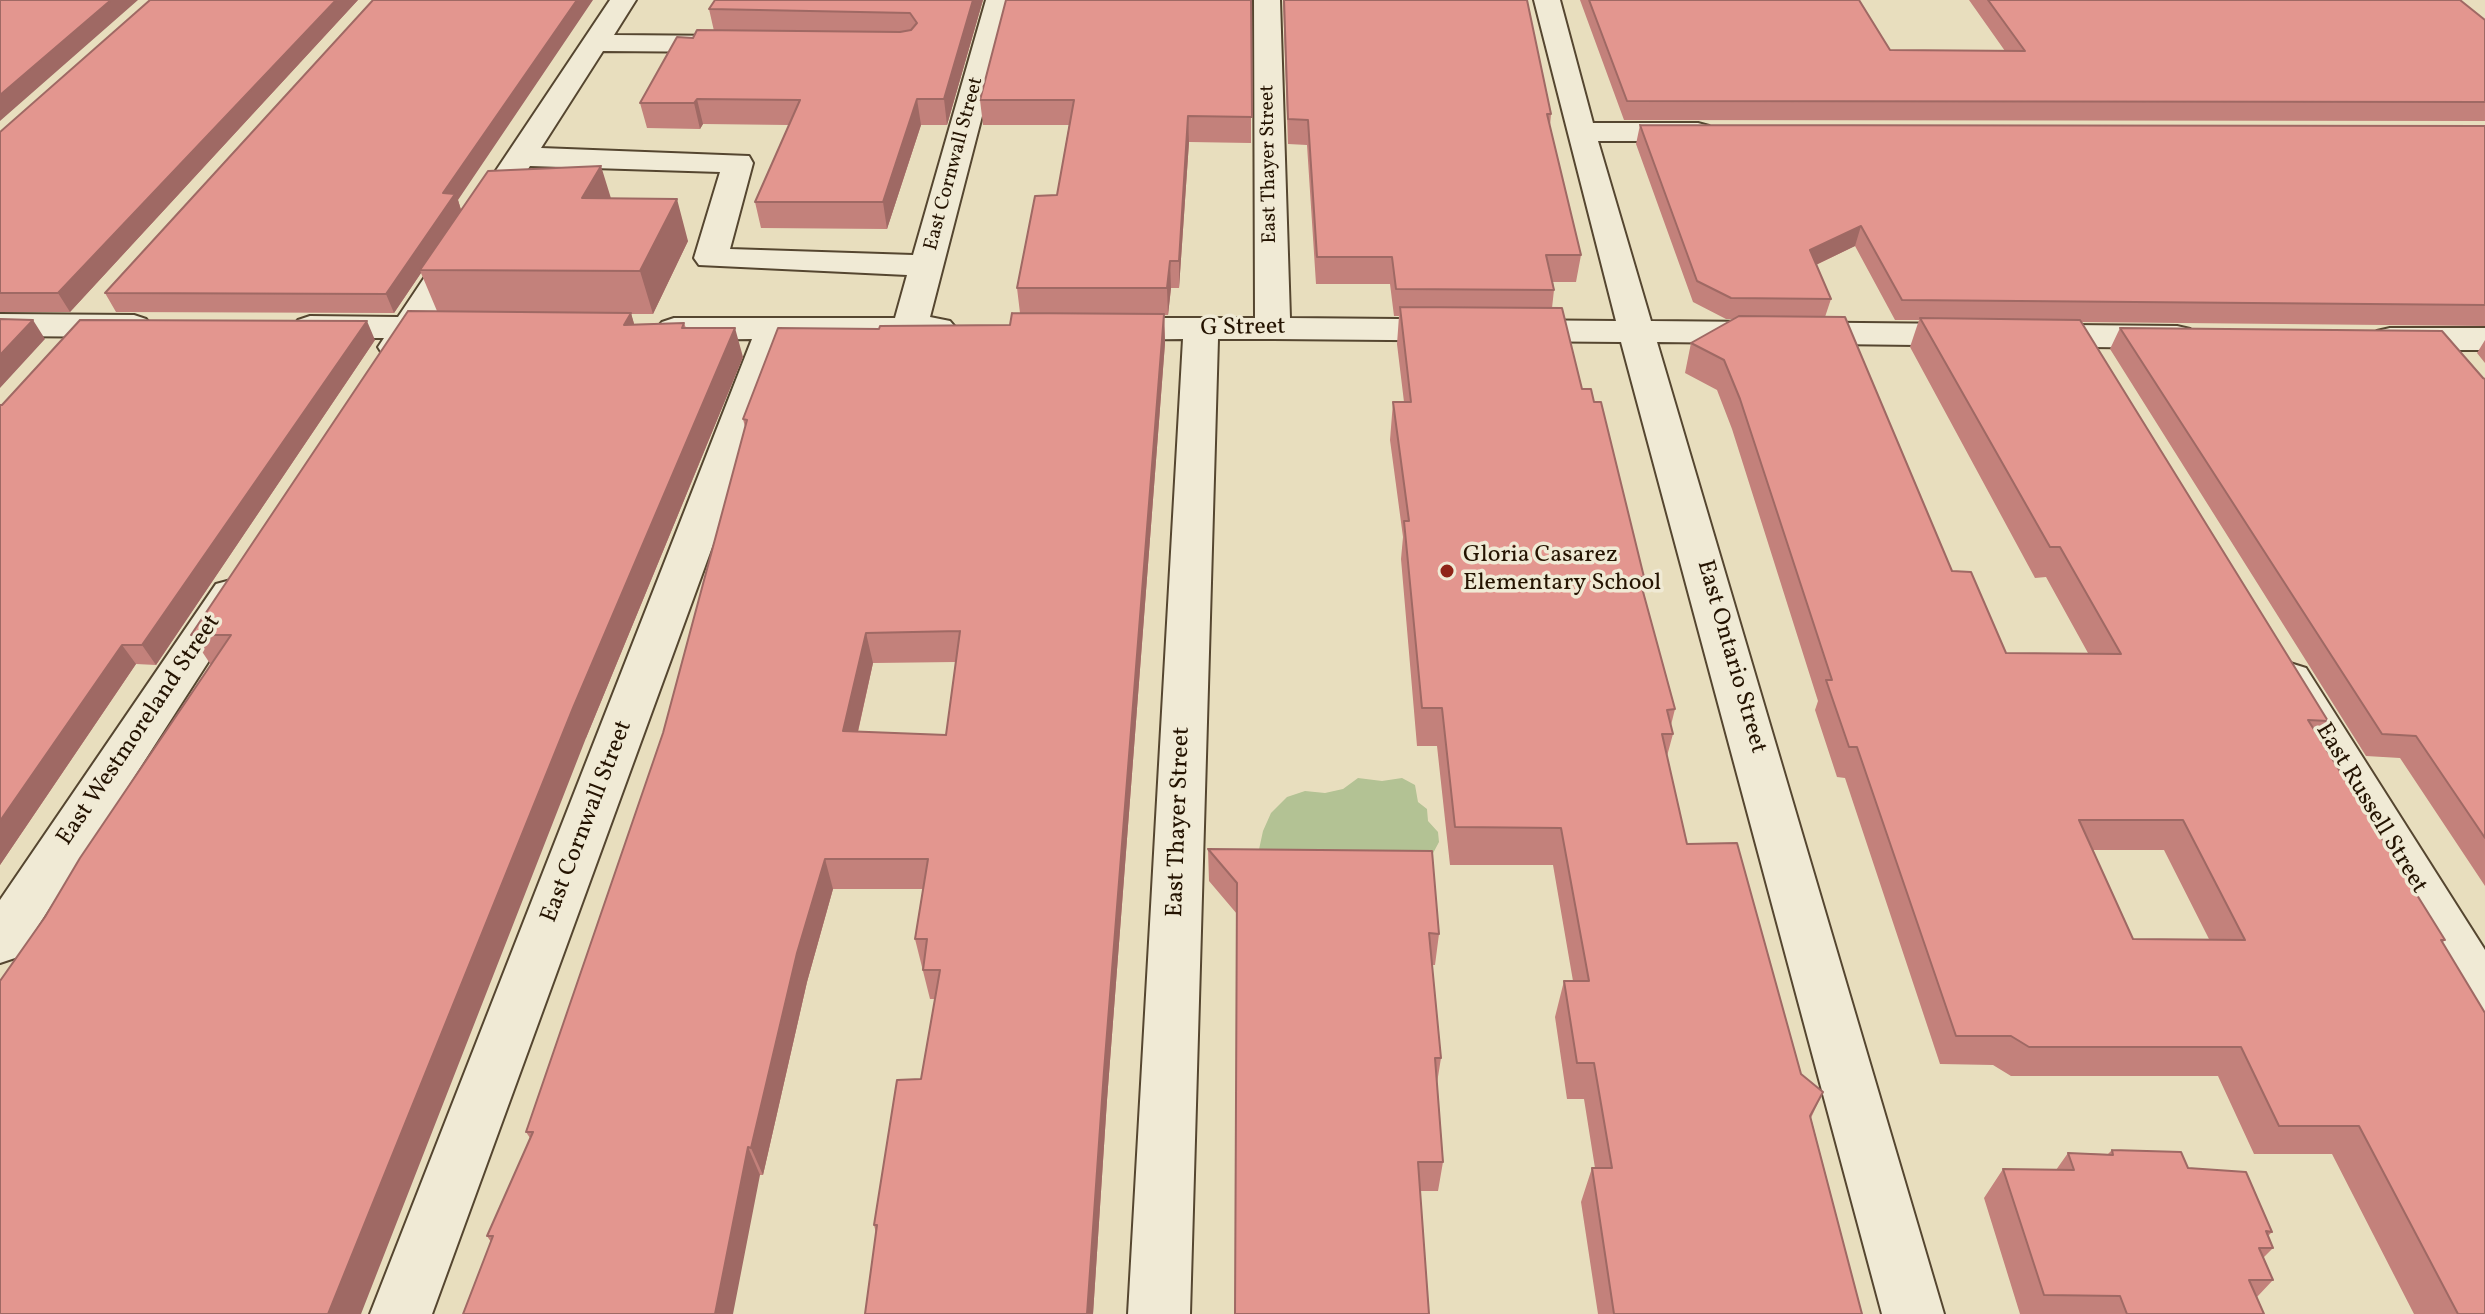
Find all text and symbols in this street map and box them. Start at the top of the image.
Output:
street label: East Cornwall Street [920,75,990,253]
street label: East Thayer Street [1257,84,1283,244]
street label: G Street [1200,314,1286,344]
place label: Gloria Casarez Elementary School [1463,543,1661,599]
street label: East Ontario Street [1689,557,1771,757]
marker: Gloria Casarez Elementary School [1438,562,1456,580]
street label: East Westmoreland Street [52,610,228,852]
street label: East Cornwall Street [536,717,640,927]
street label: East Russell Street [2308,719,2432,899]
street label: East Thayer Street [1162,726,1198,918]

